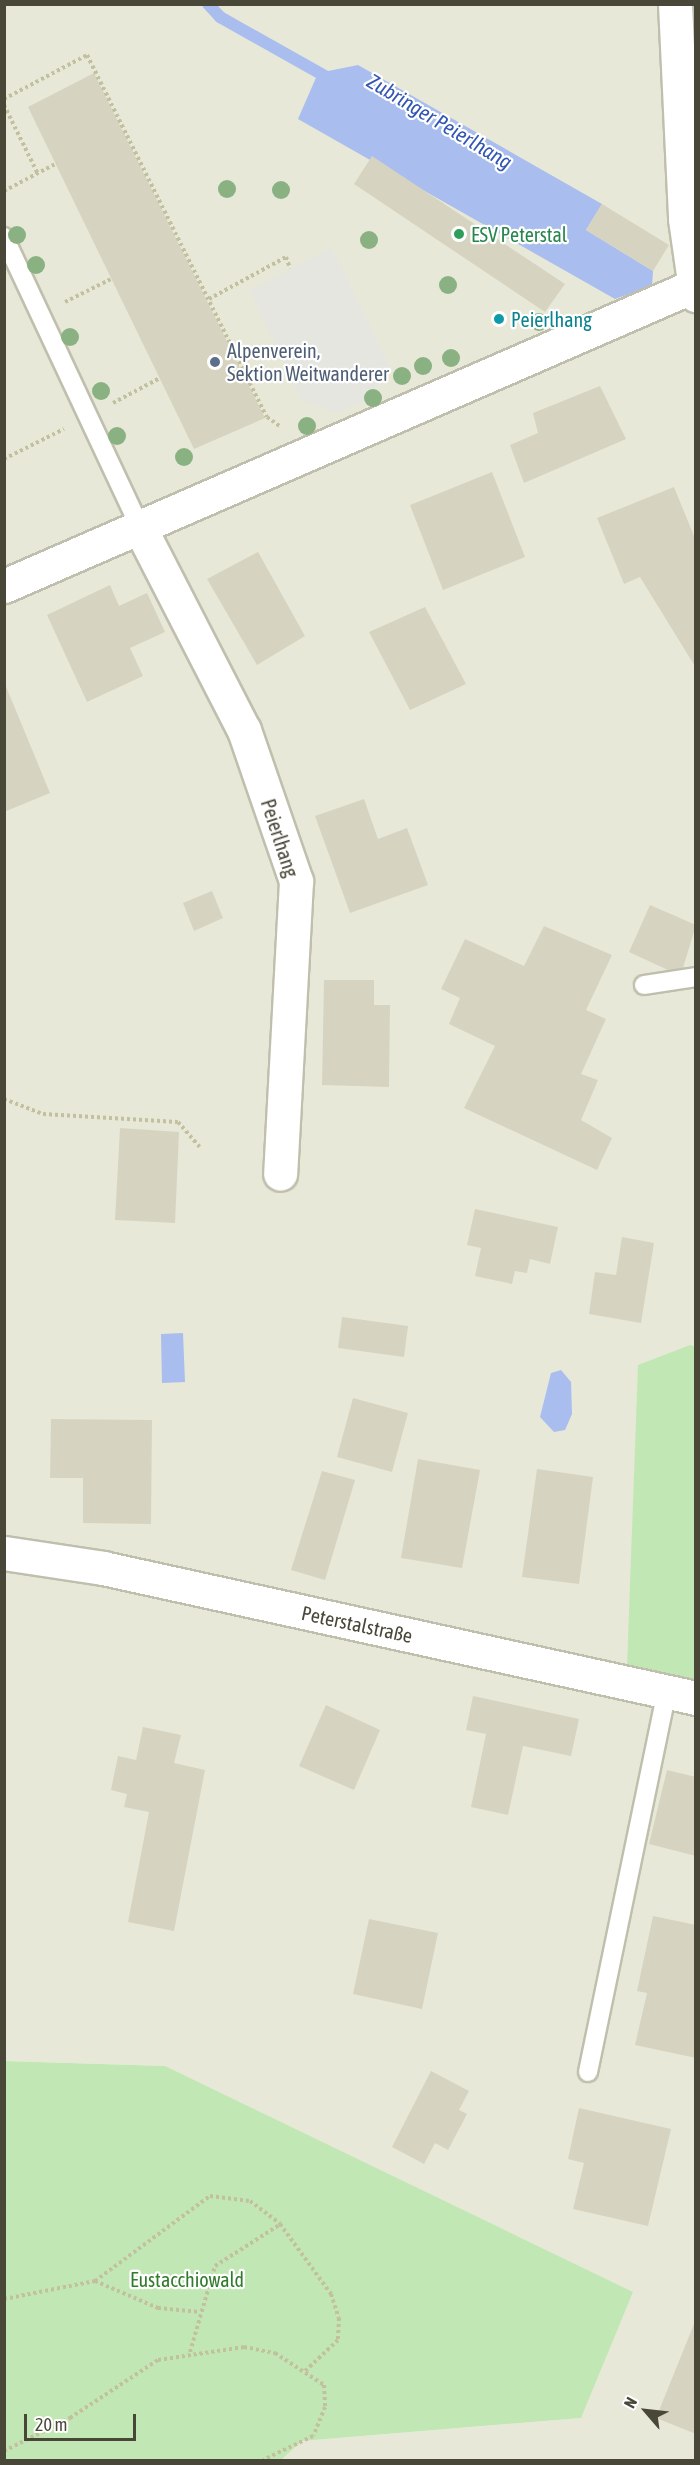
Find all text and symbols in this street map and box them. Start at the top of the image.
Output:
water label: Zubringer Peierlhang [363,68,517,174]
place label: ESV Peterstal [471,222,567,246]
marker: ESV Peterstal [452,227,466,241]
place label: Peierlhang [511,307,592,331]
marker: Peierlhang [492,312,506,326]
place label: Alpenverein, Sektion Weitwanderer [227,338,389,385]
marker: Alpenverein, Sektion Weitwanderer [208,355,222,369]
street label: Peierlhang [256,796,304,880]
street label: Peterstalstraße [299,1601,415,1647]
park label: Eustacchiowald [130,2267,244,2291]
north arrow [616,2381,676,2441]
text: N [620,2394,640,2411]
scale bar [27,2402,140,2440]
text: 20 m [35,2414,67,2435]

